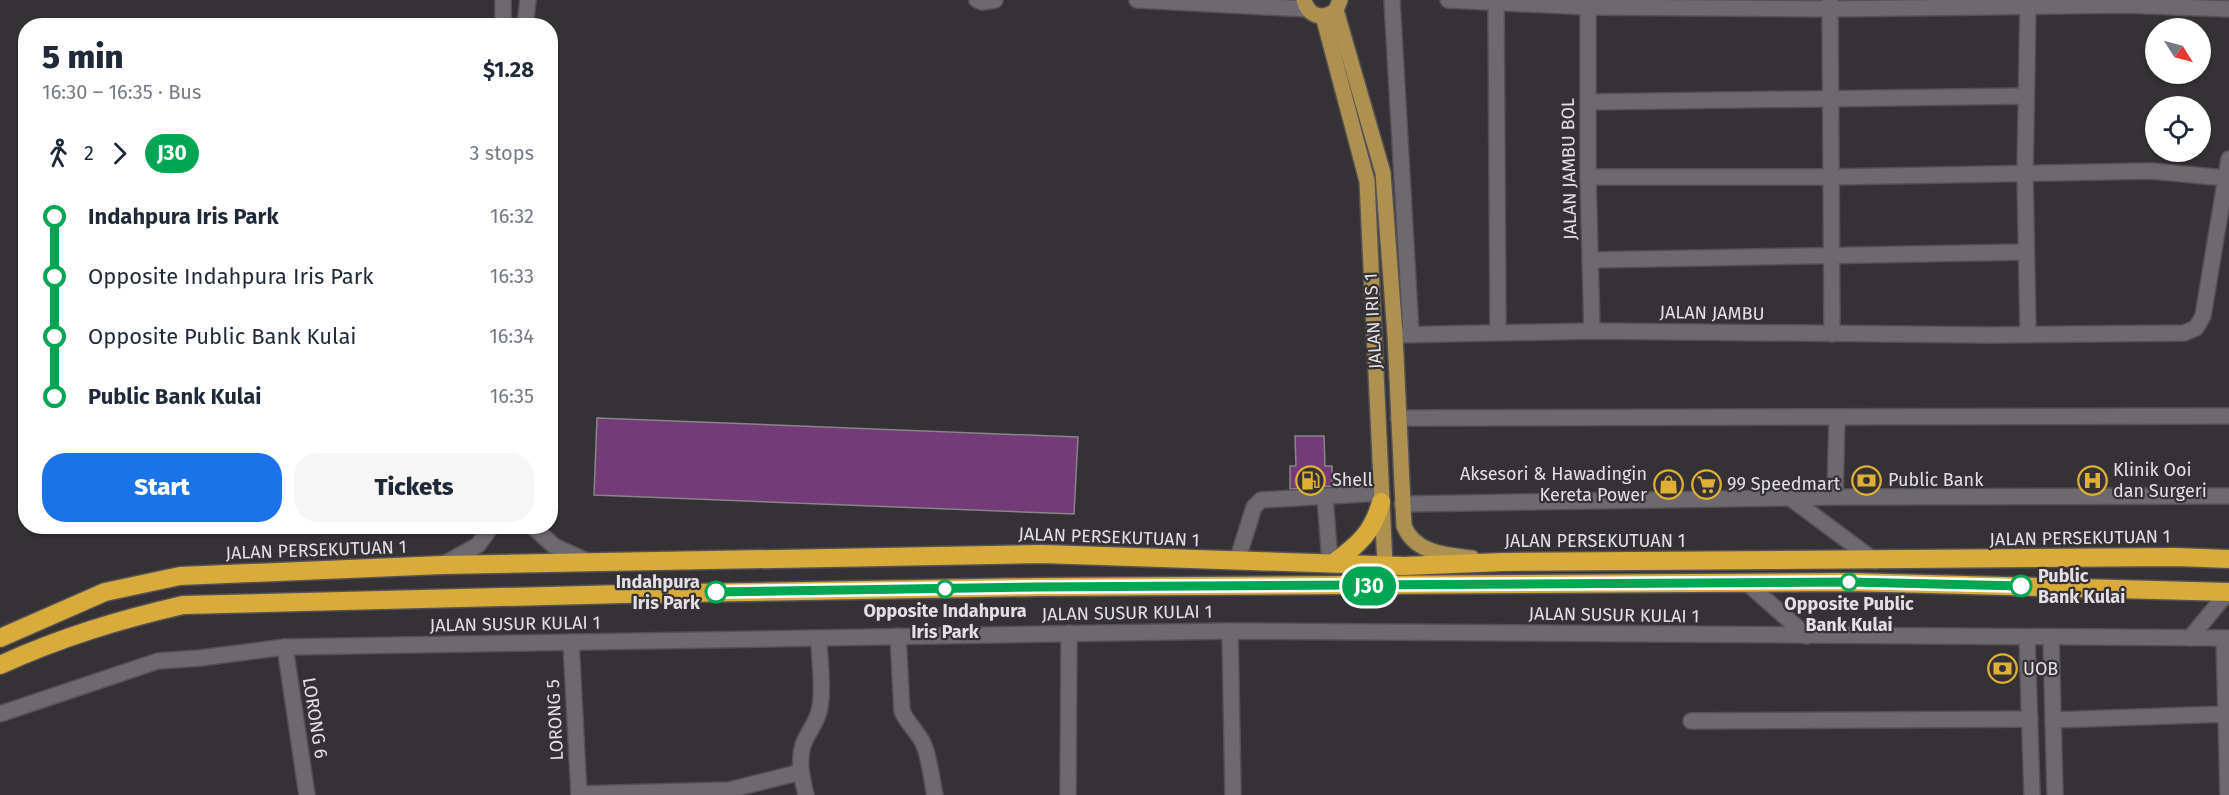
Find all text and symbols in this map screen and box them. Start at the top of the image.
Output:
north arrow [2145,18,2211,84]
map controls [2145,18,2211,162]
text: 5 min [42,37,124,77]
text: $1.28 [483,56,534,83]
text: 16:30 – 16:35 · Bus [42,80,201,104]
button: locate [2145,96,2211,162]
street label: JALAN JAMBU BOL [1557,98,1581,240]
icon: walk [42,137,75,170]
icon: forward [103,137,136,170]
text: J30 [157,140,187,166]
text: 2 [84,141,94,165]
text: 3 stops [470,141,534,165]
text: Indahpura Iris Park [88,203,279,230]
text: 16:32 [490,204,534,228]
text: Opposite Indahpura Iris Park [88,263,374,290]
text: 16:33 [490,264,534,288]
street label: JALAN IRIS 1 [1360,272,1386,370]
street label: JALAN JAMBU [1659,301,1765,325]
text: Opposite Public Bank Kulai [88,323,357,350]
text: 16:34 [489,324,534,348]
text: Public Bank Kulai [88,383,261,410]
text: 16:35 [490,384,534,408]
button: Start [42,453,282,522]
button: Tickets [294,453,534,522]
place label: Klinik Ooi dan Surgeri [2113,459,2207,502]
place label: Aksesori & Hawadingin Kereta Power [1460,463,1647,506]
fuel station icon: Shell [1295,464,1327,496]
bank icon: Public Bank [1851,464,1883,496]
hospital icon: Klinik Ooi dan Surgeri [2076,464,2108,496]
shop icon: Aksesori & Hawadingin Kereta Power [1652,468,1684,500]
supermarket icon: 99 Speedmart [1690,468,1722,500]
place label: Shell [1332,469,1373,491]
place label: Public Bank [1888,469,1984,491]
place label: 99 Speedmart [1727,473,1841,495]
street label: JALAN PERSEKUTUAN 1 [1018,523,1200,551]
street label: JALAN PERSEKUTUAN 1 [1989,525,2171,551]
street label: JALAN PERSEKUTUAN 1 [1504,530,1686,552]
street label: JALAN PERSEKUTUAN 1 [225,536,407,564]
place label: Public Bank Kulai [2038,565,2125,608]
line badge: J30 [1334,566,1404,606]
place label: Indahpura Iris Park [616,571,701,614]
text: J30 [1354,573,1384,599]
marker: Opposite Public Bank Kulai [1840,573,1858,591]
marker: Public Bank Kulai [2010,575,2032,597]
marker: Opposite Indahpura Iris Park [936,580,954,598]
marker: Indahpura Iris Park [705,581,727,603]
place label: Opposite Public Bank Kulai [1784,593,1914,636]
place label: Opposite Indahpura Iris Park [863,600,1027,643]
street label: JALAN SUSUR KULAI 1 [1041,601,1213,625]
street label: JALAN SUSUR KULAI 1 [1528,603,1700,627]
street label: JALAN SUSUR KULAI 1 [429,612,601,636]
bank icon: UOB [1986,653,2018,685]
place label: UOB [2023,658,2058,680]
street label: LORONG 6 [298,676,332,760]
street label: LORONG 5 [542,679,568,761]

